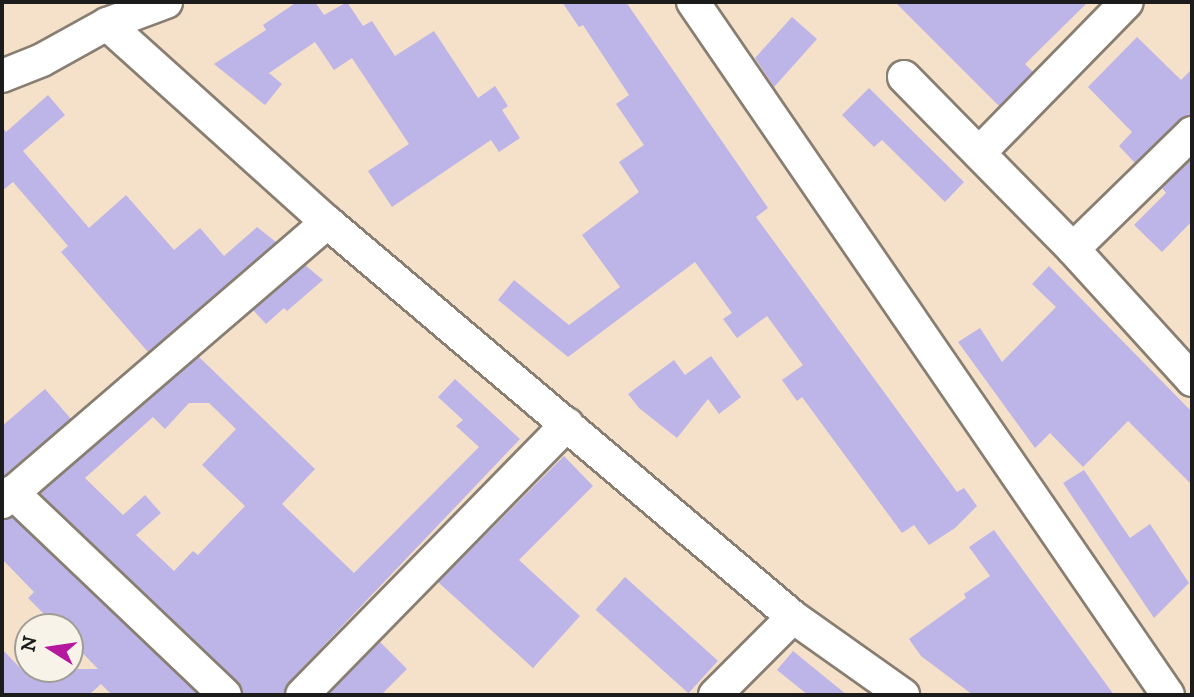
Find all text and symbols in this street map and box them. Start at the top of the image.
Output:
north arrow [14,613,84,683]
text: N [17,634,43,654]

